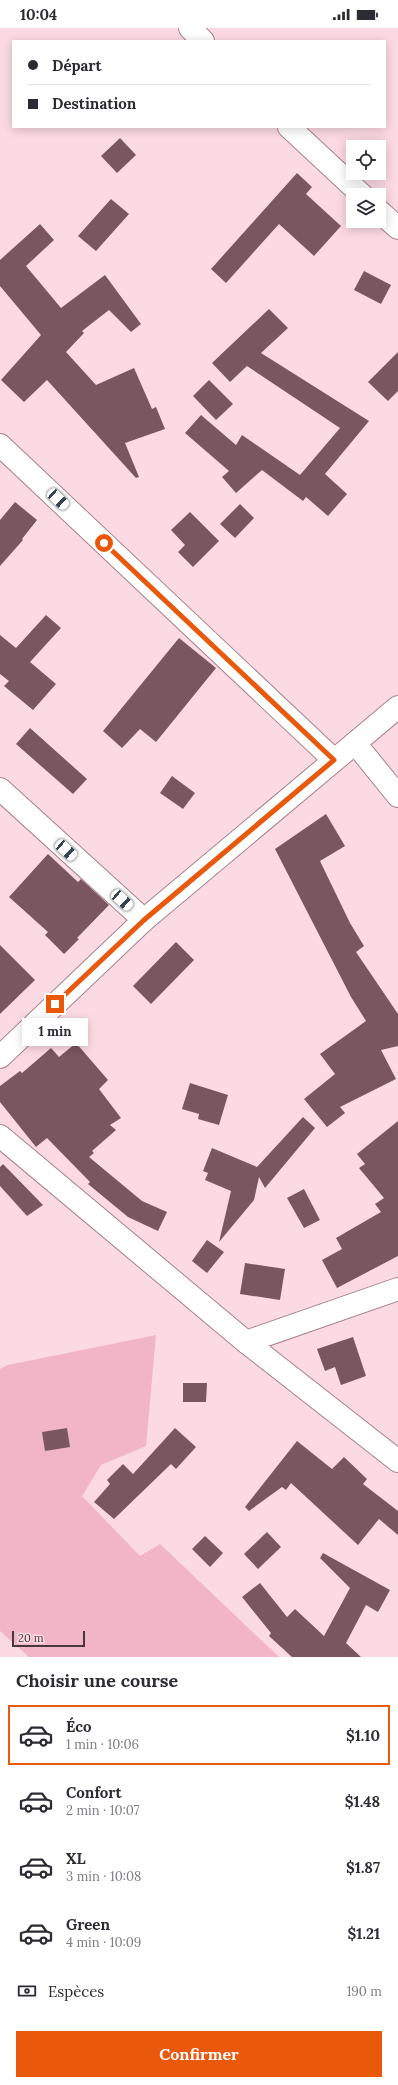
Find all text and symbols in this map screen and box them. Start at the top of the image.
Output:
text: 10:04 [20,5,57,24]
text: Départ [52,56,102,75]
text: Destination [52,94,136,113]
map controls [346,140,386,228]
button: locate [346,140,386,180]
button: layers [346,188,386,228]
car [45,486,71,512]
route start [95,534,113,552]
car [53,838,79,862]
car [109,888,135,912]
route end [46,995,64,1013]
callout: 1 min [22,1018,88,1046]
text: 1 min [38,1023,72,1040]
scale bar [12,1629,85,1648]
text: 20 m [18,1631,43,1645]
text: Choisir une course [16,1669,178,1692]
icon: car [18,1717,54,1753]
text: Éco [66,1717,92,1736]
text: $1.10 [346,1726,380,1745]
text: 1 min · 10:06 [66,1736,139,1753]
icon: car [18,1783,54,1819]
text: Confort [66,1783,122,1802]
text: $1.48 [345,1792,380,1811]
text: 2 min · 10:07 [66,1802,140,1819]
icon: car [18,1849,54,1885]
text: XL [66,1849,86,1868]
text: $1.87 [346,1858,380,1877]
text: 3 min · 10:08 [66,1868,141,1885]
icon: car [18,1915,54,1951]
text: Green [66,1915,110,1934]
text: $1.21 [348,1924,380,1943]
text: 4 min · 10:09 [66,1934,141,1951]
icon: cash [16,1980,38,2002]
text: Espèces [48,1982,104,2001]
text: 190 m [347,1983,382,2000]
button: Confirmer [16,2031,382,2077]

